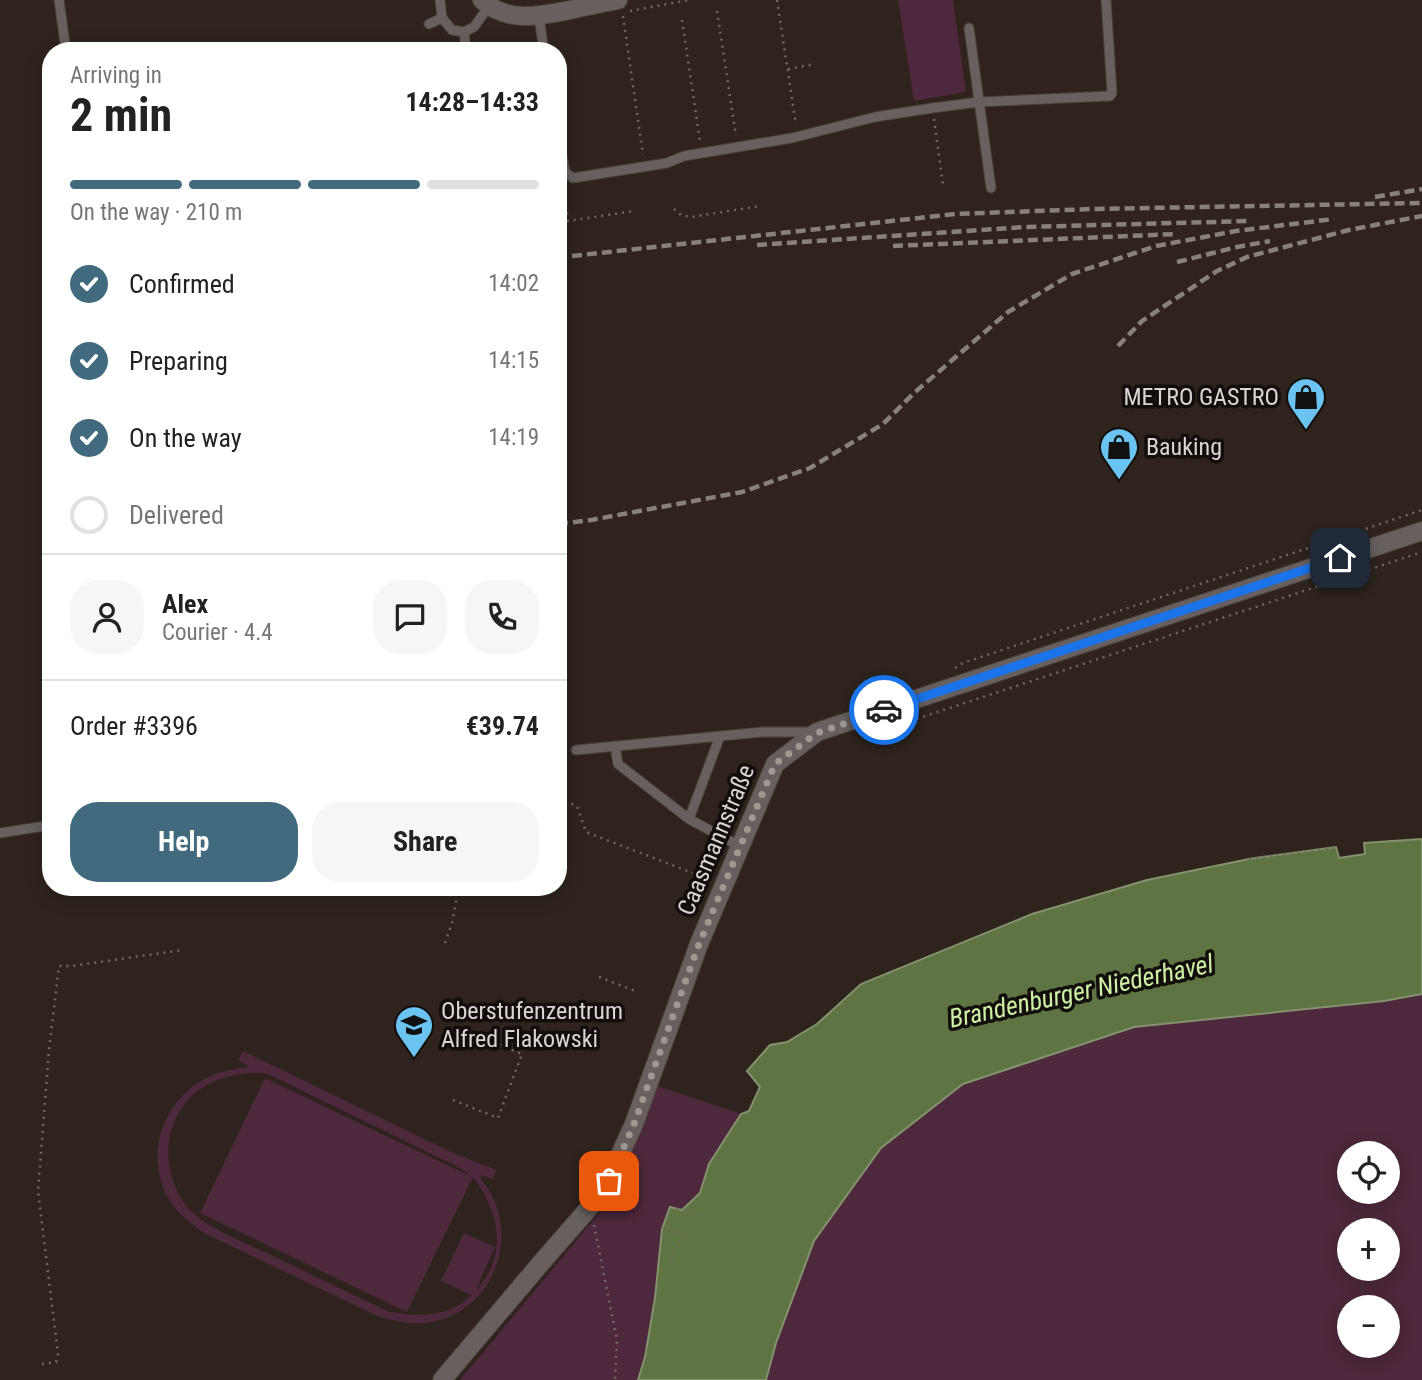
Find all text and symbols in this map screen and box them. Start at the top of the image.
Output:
text: Arriving in [70,62,162,89]
text: 14:28–14:33 [405,87,539,117]
text: 2 min [70,88,172,142]
text: On the way · 210 m [70,199,242,226]
icon: check [70,265,108,303]
text: Confirmed [129,269,235,299]
text: 14:02 [488,270,539,297]
icon: check [70,342,108,380]
text: Preparing [129,346,228,376]
text: 14:15 [488,347,539,374]
shop icon: METRO GASTRO [1285,376,1327,431]
place label: METRO GASTRO [1123,383,1279,411]
icon: check [70,419,108,457]
text: On the way [129,423,242,453]
text: 14:19 [488,424,539,451]
shop icon: Bauking [1098,426,1140,481]
place label: Bauking [1146,433,1222,461]
text: Delivered [129,500,224,530]
pin [1310,528,1370,588]
icon: home [1321,539,1359,577]
button: person [70,580,144,654]
button: chat [373,580,447,654]
button: phone [465,580,539,654]
text: Alex [162,589,208,619]
text: Courier · 4.4 [162,619,273,646]
courier [849,675,919,745]
icon: car [865,691,903,729]
text: Order #3396 [70,711,198,741]
text: €39.74 [466,711,539,741]
street label: Caasmannstraße [672,761,760,919]
button: Help [70,802,298,882]
button: Share [312,802,539,882]
water label: Brandenburger Niederhavel [946,948,1217,1034]
place label: Oberstufenzentrum Alfred Flakowski [441,997,623,1053]
school or university icon: Oberstufenzentrum Alfred Flakowski [393,1004,435,1059]
map controls [1337,1141,1400,1358]
button: locate [1337,1141,1400,1204]
pin [579,1151,639,1211]
icon: bag [590,1162,628,1200]
button: + [1337,1218,1400,1281]
button: − [1337,1295,1400,1358]

